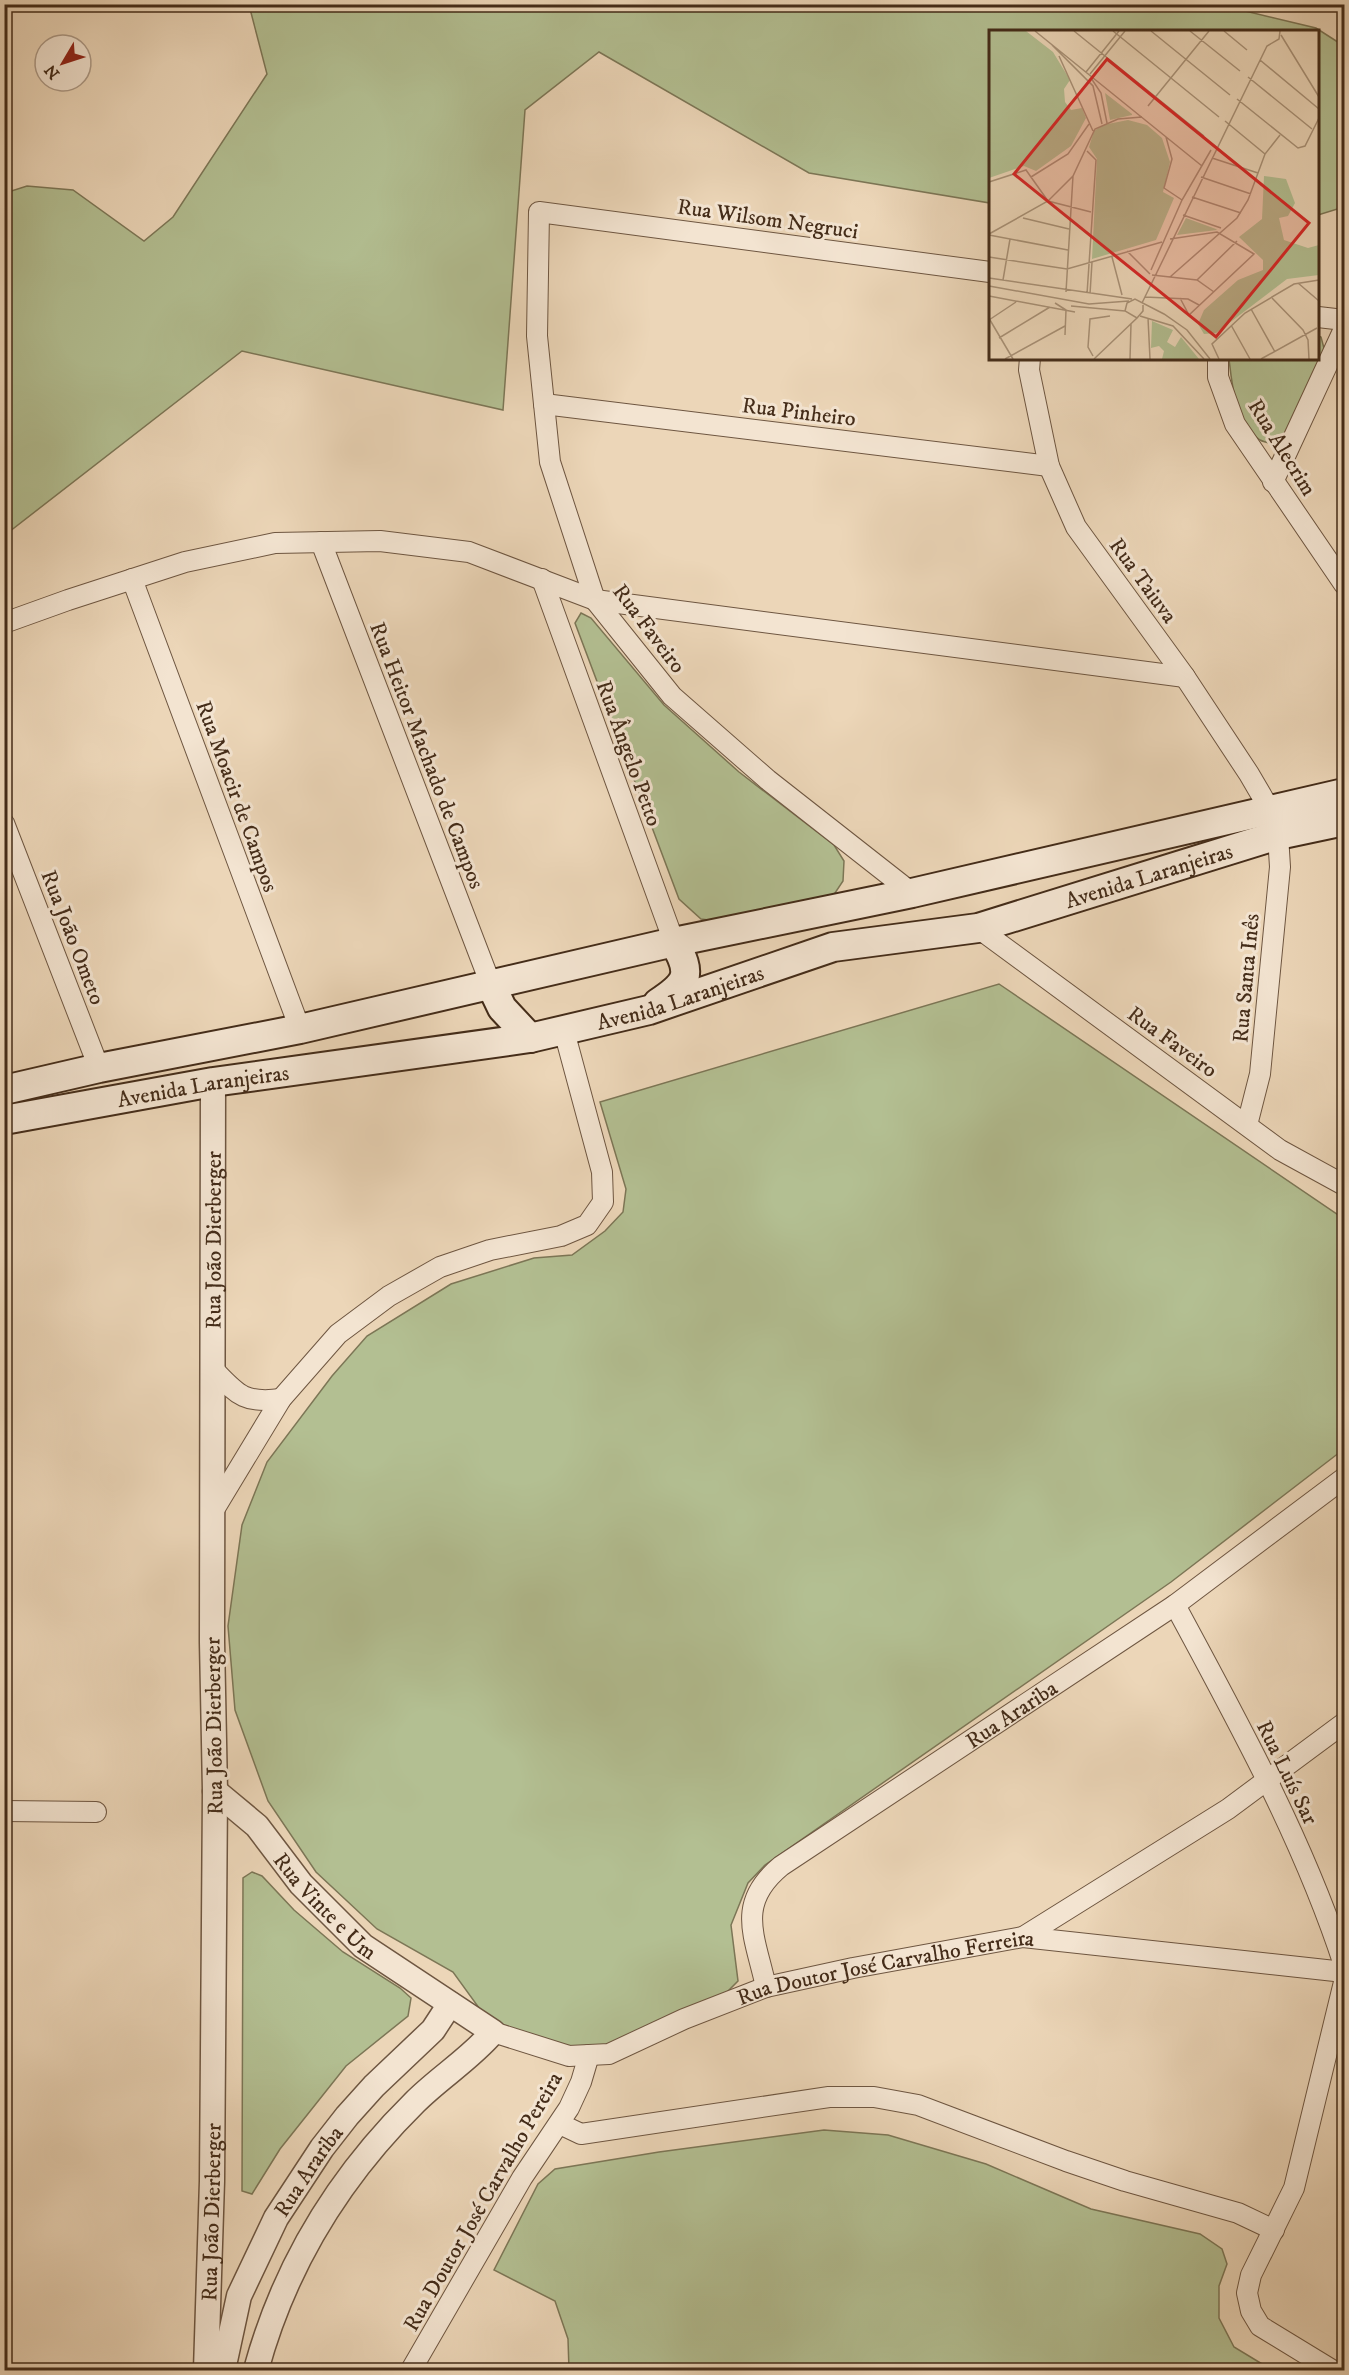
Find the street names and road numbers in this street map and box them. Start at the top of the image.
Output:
street label: Rua Wilsom Negruci [676,193,860,246]
street label: Rua Pinheiro [740,392,857,433]
street label: Rua Alecrim [1241,394,1322,501]
street label: Rua Taiuva [1103,533,1183,629]
street label: Rua Faveiro [607,579,691,679]
street label: Rua Heitor Machado de Campos [363,618,490,893]
street label: Rua Ângelo Petto [590,677,668,830]
street label: Rua Moacir de Campos [189,697,284,896]
street label: Avenida Laranjeiras [1062,838,1236,915]
street label: Rua João Ometo [35,866,111,1009]
street label: Rua Santa Inês [1227,912,1266,1044]
street label: Avenida Laranjeiras [594,960,768,1037]
street label: Rua Faveiro [1122,1001,1222,1084]
street label: Avenida Laranjeiras [115,1060,291,1114]
street label: Rua João Dierberger [201,1150,228,1329]
street label: Rua João Dierberger [199,1636,230,1815]
street label: Rua Arariba [961,1674,1063,1755]
street label: Rua Luís Sar [1250,1716,1324,1830]
street label: Rua Vinte e Um [267,1848,381,1966]
street label: Rua Doutor José Carvalho Ferreira [733,1925,1036,2012]
street label: Rua Doutor José Carvalho Pereira [398,2067,569,2336]
street label: Rua Arariba [269,2120,350,2222]
street label: Rua João Dierberger [196,2122,227,2302]

